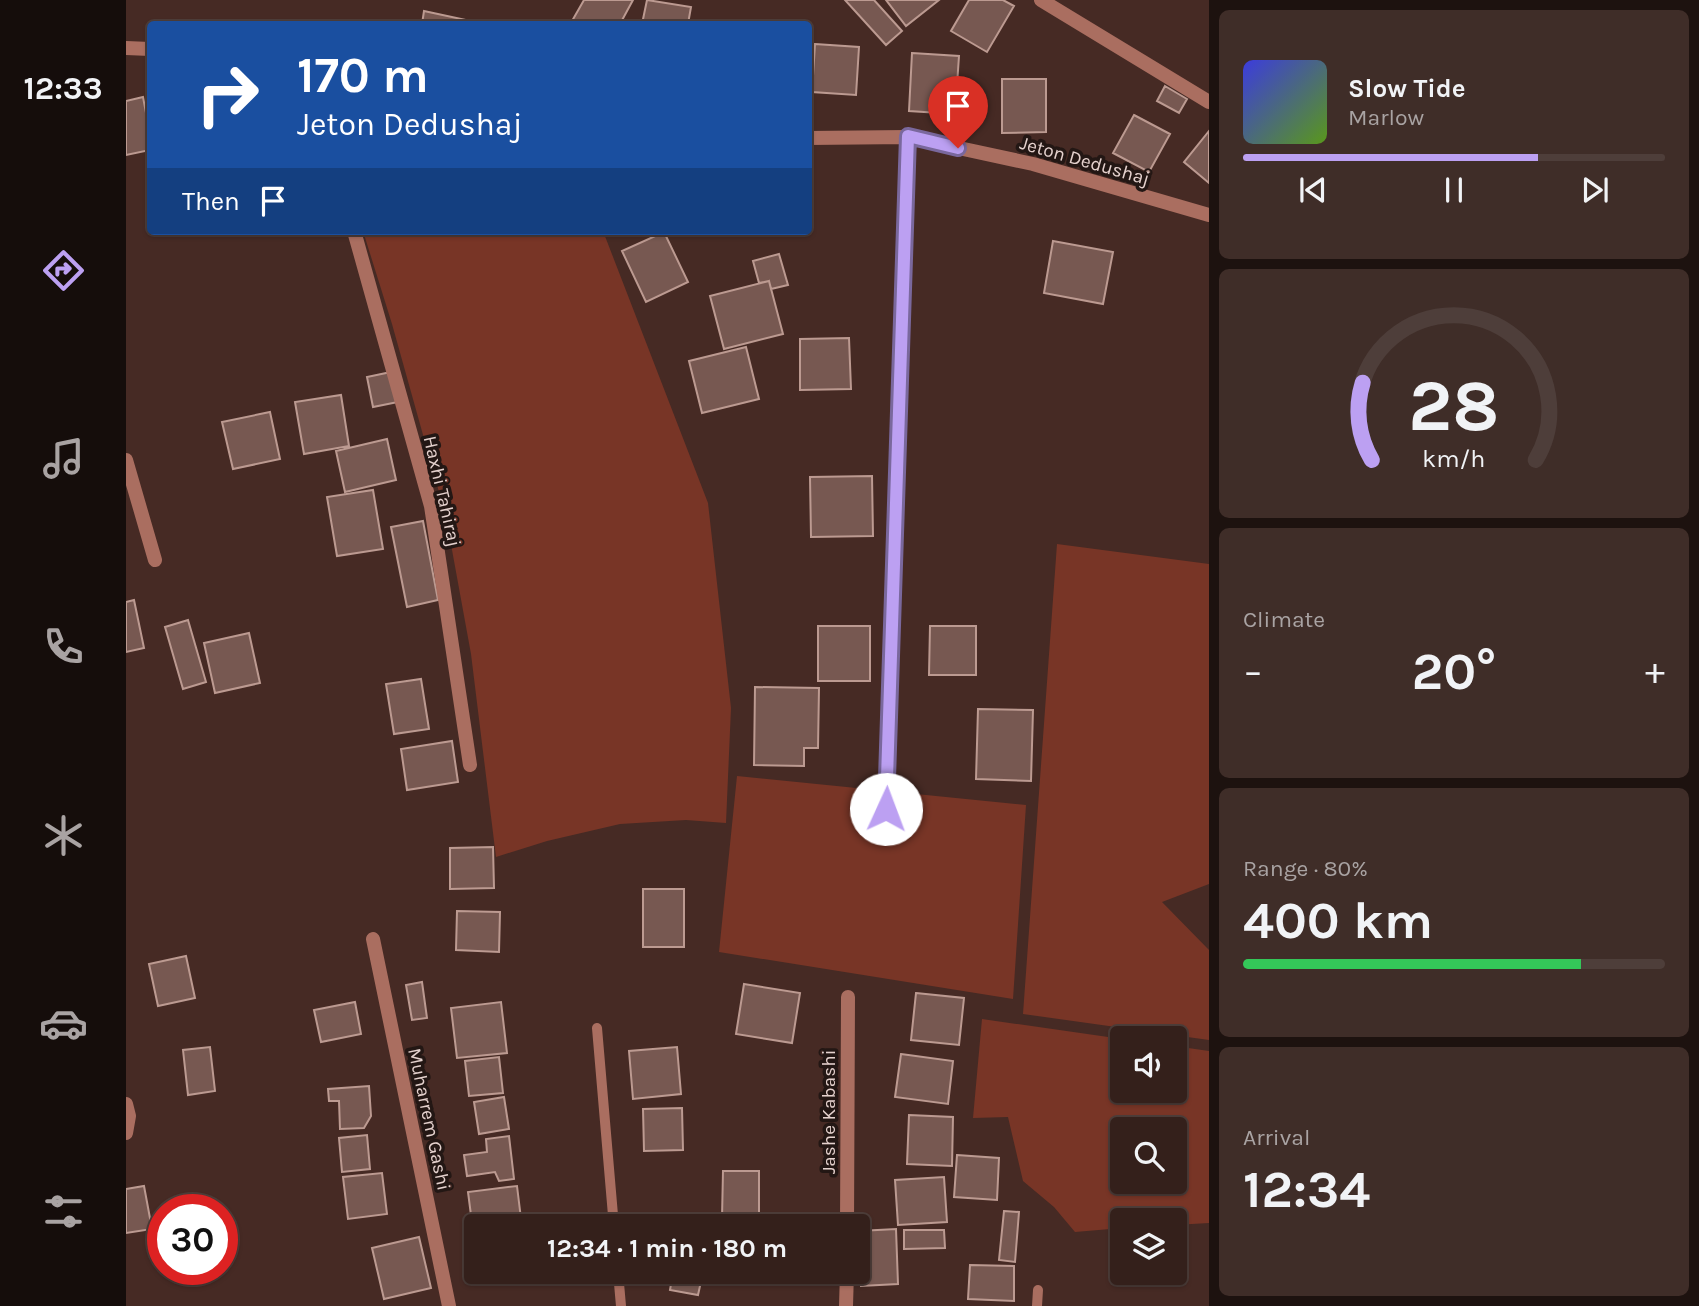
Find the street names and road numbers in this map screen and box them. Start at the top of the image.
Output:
street label: Jeton Dedushaj [1017,132,1152,190]
street label: Haxhi Tahiraj [419,434,465,549]
street label: Muharrem Gashi [403,1046,455,1192]
street label: Jashe Kabashi [818,1050,840,1174]

